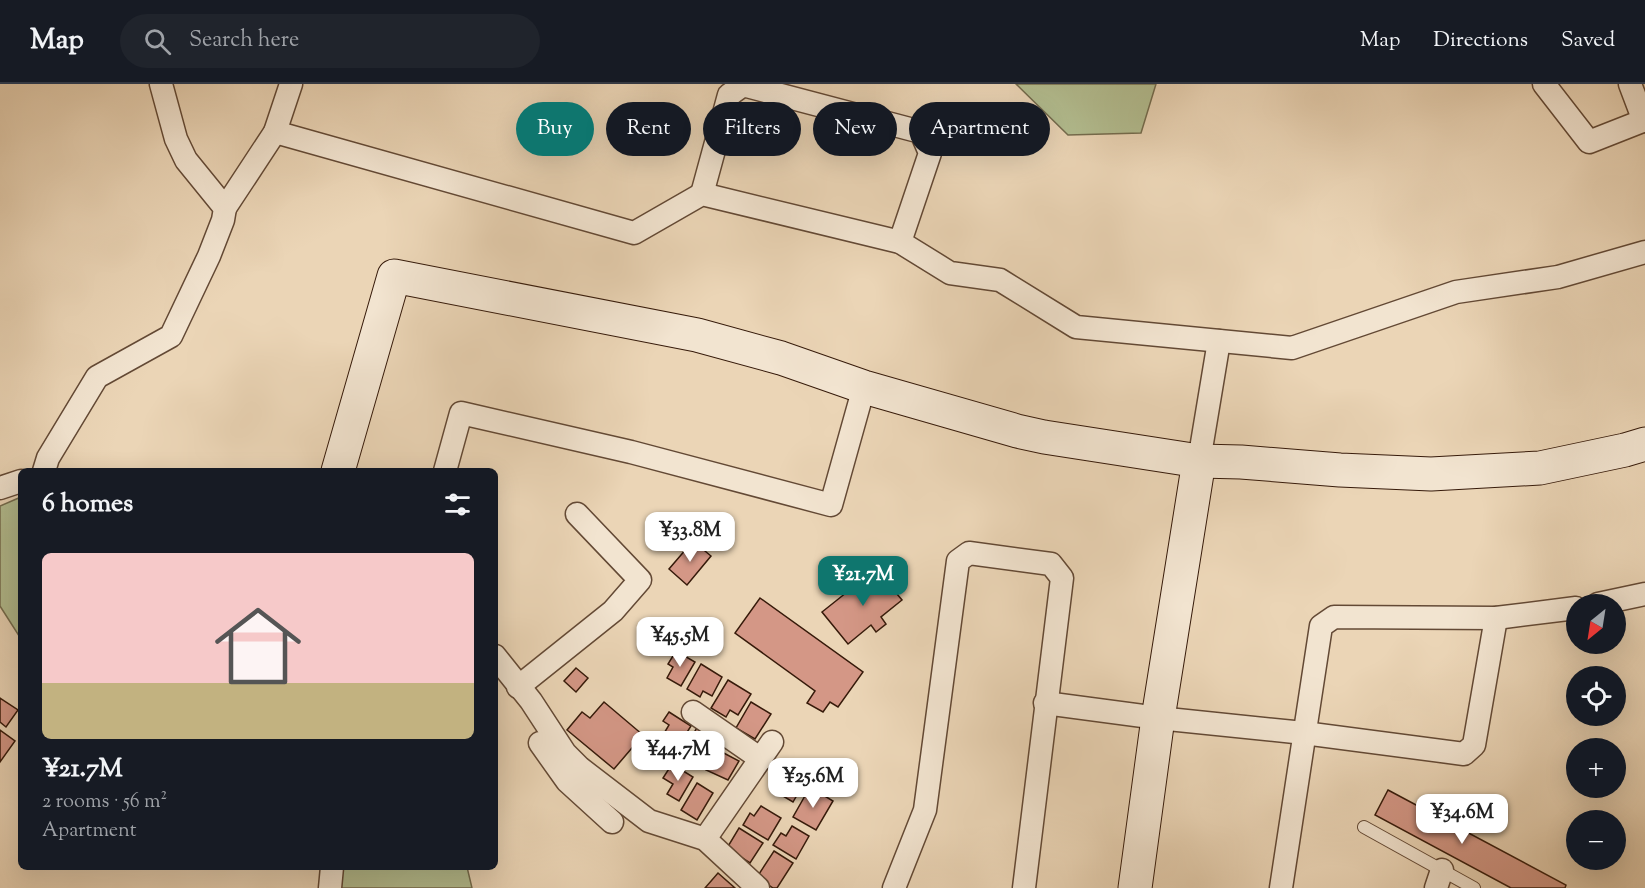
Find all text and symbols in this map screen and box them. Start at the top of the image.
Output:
search box [120,14,540,68]
text: Map [30,21,84,61]
icon: search [141,25,174,58]
text: Search here [189,25,299,57]
text: Map [1360,26,1400,56]
text: Directions [1433,26,1528,56]
text: Saved [1561,26,1615,56]
chip: Buy [516,102,594,156]
chip: Rent [606,102,691,156]
chip: Filters [703,102,801,156]
chip: New [813,102,897,156]
chip: Apartment [909,102,1050,156]
text: 6 homes [42,486,133,523]
icon: filters [441,488,474,521]
pin: ¥33.8M [641,512,739,563]
text: ¥33.8M [659,517,721,546]
pin: ¥21.7M [814,556,912,607]
text: ¥21.7M [832,561,894,590]
icon: home [204,592,312,700]
north arrow [1566,594,1626,654]
map controls [1566,594,1626,870]
pin: ¥45.5M [631,617,729,668]
text: ¥45.5M [651,622,709,651]
button: locate [1566,666,1626,726]
pin: ¥44.7M [629,731,727,782]
text: ¥44.7M [646,736,711,765]
button: + [1566,738,1626,798]
text: ¥21.7M [42,751,123,788]
pin: ¥25.6M [764,758,862,809]
text: ¥25.6M [782,763,844,792]
text: 2 rooms · 56 m² [42,788,167,817]
pin: ¥34.6M [1413,794,1511,845]
text: ¥34.6M [1430,799,1494,828]
button: − [1566,810,1626,870]
text: Apartment [42,817,137,846]

